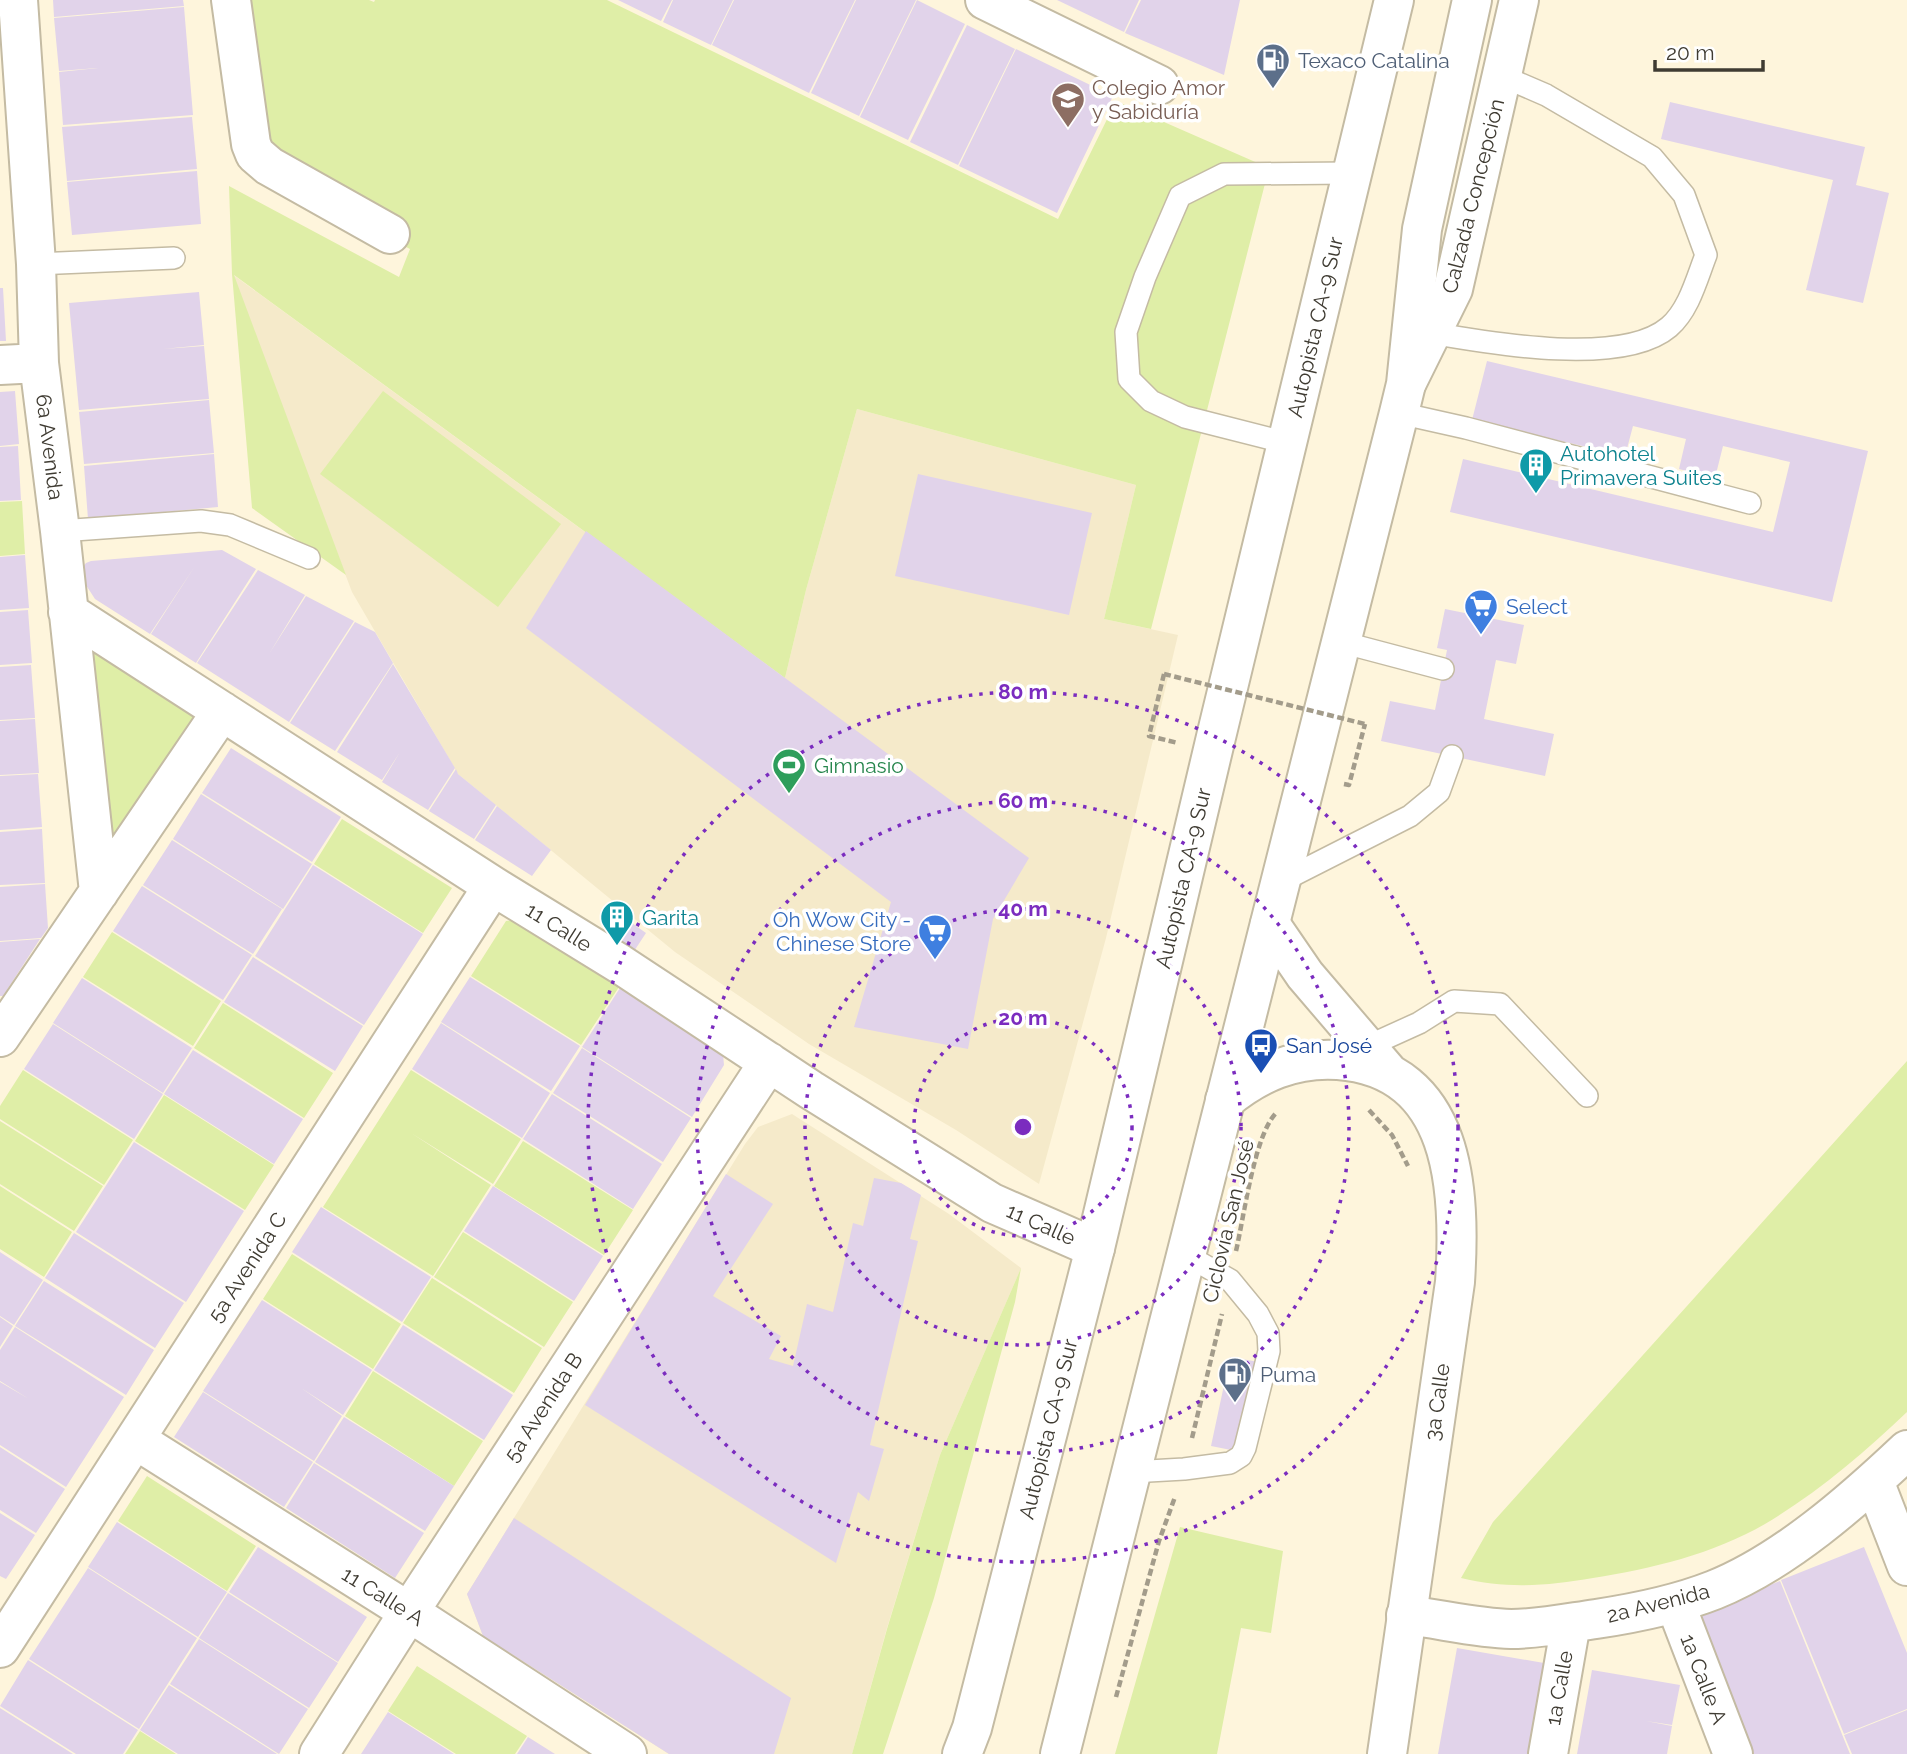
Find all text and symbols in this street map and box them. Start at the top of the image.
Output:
scale bar [1655,28,1764,72]
text: 20 m [1666,40,1714,65]
fuel station icon: Texaco Catalina [1254,41,1292,90]
place label: Texaco Catalina [1298,48,1450,73]
place label: Colegio Amor y Sabiduría [1092,75,1226,124]
school or university icon: Colegio Amor y Sabiduría [1049,80,1087,129]
street label: Calzada Concepción [1437,96,1509,296]
street label: Autopista CA-9 Sur [1282,234,1348,420]
street label: 6a Avenida [31,392,69,502]
place label: Autohotel Primavera Suites [1560,441,1722,490]
building icon: Autohotel Primavera Suites [1517,446,1555,495]
supermarket icon: Select [1462,587,1500,636]
place label: Select [1506,594,1568,619]
text: 80 m [998,679,1048,704]
sports icon: Gimnasio [770,746,808,795]
place label: Gimnasio [814,753,904,778]
street label: Autopista CA-9 Sur [1150,785,1216,971]
text: 60 m [998,788,1048,813]
text: 40 m [998,896,1048,921]
street label: 11 Calle [521,897,597,957]
building icon: Garita [598,898,636,947]
place label: Garita [642,905,699,930]
place label: Oh Wow City - Chinese Store [773,907,911,956]
supermarket icon: Oh Wow City - Chinese Store [916,912,954,961]
text: 20 m [998,1005,1048,1030]
bus stop icon: San José [1242,1026,1280,1075]
place label: San José [1286,1033,1372,1058]
centre of rings [1011,1115,1035,1139]
street label: Ciclovía San José [1197,1137,1259,1305]
street label: 11 Calle [1003,1198,1079,1250]
street label: 5a Avenida C [202,1208,292,1326]
street label: Autopista CA-9 Sur [1014,1336,1083,1522]
street label: 5a Avenida B [498,1348,588,1466]
fuel station icon: Puma [1216,1355,1254,1404]
place label: Puma [1260,1362,1316,1387]
street label: 3a Calle [1419,1362,1455,1442]
street label: 11 Calle A [337,1561,429,1631]
street label: 2a Avenida [1604,1578,1712,1628]
street label: 1a Calle A [1675,1631,1733,1727]
street label: 1a Calle [1540,1649,1578,1727]

